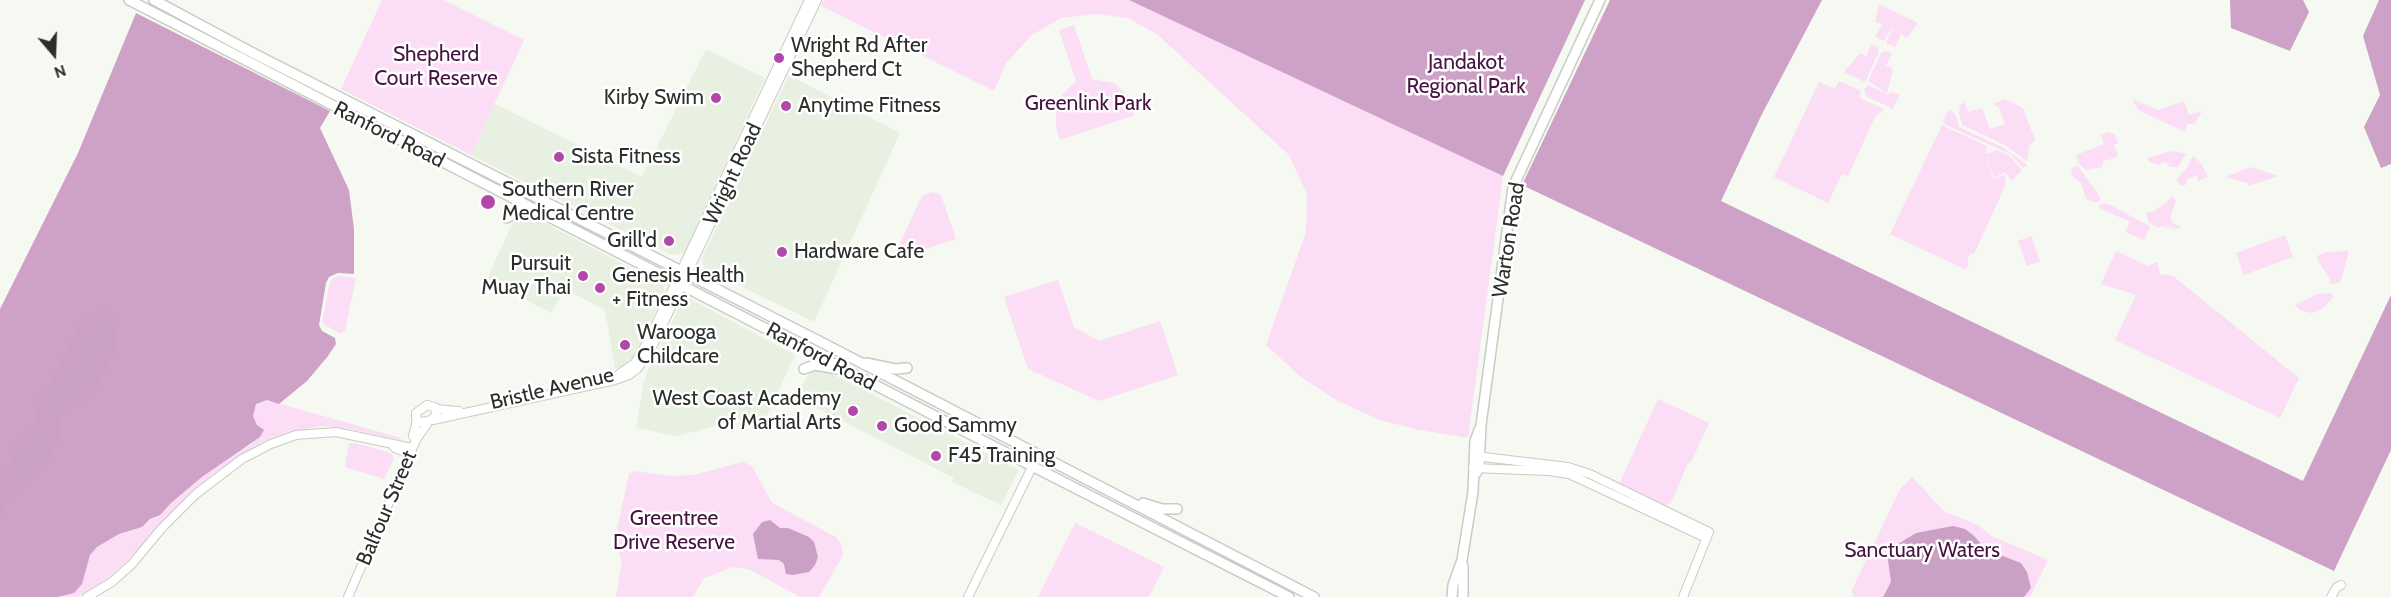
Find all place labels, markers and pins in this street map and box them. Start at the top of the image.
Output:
place label: Wright Rd After Shepherd Ct [791,33,927,83]
marker: Wright Rd After Shepherd Ct [772,51,786,65]
place label: Kirby Swim [604,85,704,111]
marker: Kirby Swim [709,91,723,105]
place label: Anytime Fitness [798,93,941,119]
marker: Anytime Fitness [779,99,793,113]
place label: Sista Fitness [571,144,680,170]
marker: Sista Fitness [552,150,566,164]
place label: Southern River Medical Centre [502,177,634,227]
marker: Southern River Medical Centre [479,193,497,211]
place label: Grill'd [607,228,657,254]
marker: Grill'd [662,234,676,248]
place label: Hardware Cafe [794,239,924,265]
marker: Hardware Cafe [775,245,789,259]
place label: Pursuit Muay Thai [481,251,571,301]
place label: Genesis Health + Fitness [612,263,744,313]
marker: Pursuit Muay Thai [576,269,590,283]
marker: Genesis Health + Fitness [593,281,607,295]
place label: Warooga Childcare [637,320,719,370]
marker: Warooga Childcare [618,338,632,352]
place label: West Coast Academy of Martial Arts [652,386,841,436]
marker: West Coast Academy of Martial Arts [846,404,860,418]
place label: Good Sammy [894,413,1017,439]
marker: Good Sammy [875,419,889,433]
place label: F45 Training [948,443,1055,469]
marker: F45 Training [929,449,943,463]

